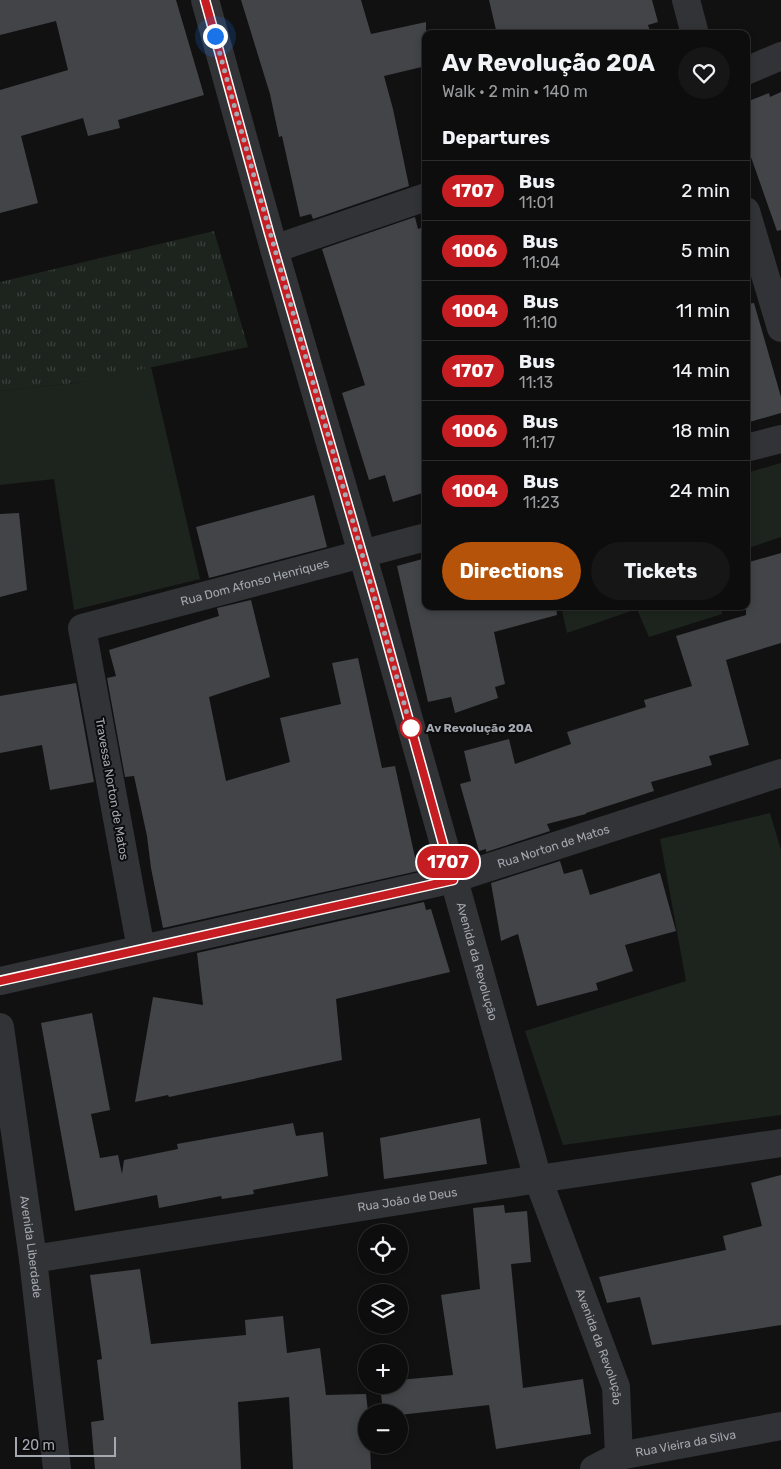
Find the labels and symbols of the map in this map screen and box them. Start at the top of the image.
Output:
your location [203,24,228,49]
street label: Rua Dom Afonso Henriques [179,556,330,609]
street label: Travessa Norton de Matos [93,717,131,861]
marker: Av Revolução 20A [400,717,422,739]
place label: Av Revolução 20A [426,721,533,735]
street label: Rua Norton de Matos [496,822,611,871]
line badge: 1707 [413,846,483,878]
street label: Avenida da Revolução [454,900,500,1022]
street label: Rua João de Deus [356,1185,458,1215]
street label: Avenida Liberdade [17,1195,44,1299]
street label: Avenida da Revolução [573,1287,624,1405]
street label: Rua Vieira da Silva [634,1427,737,1460]
scale bar [15,1434,116,1457]

